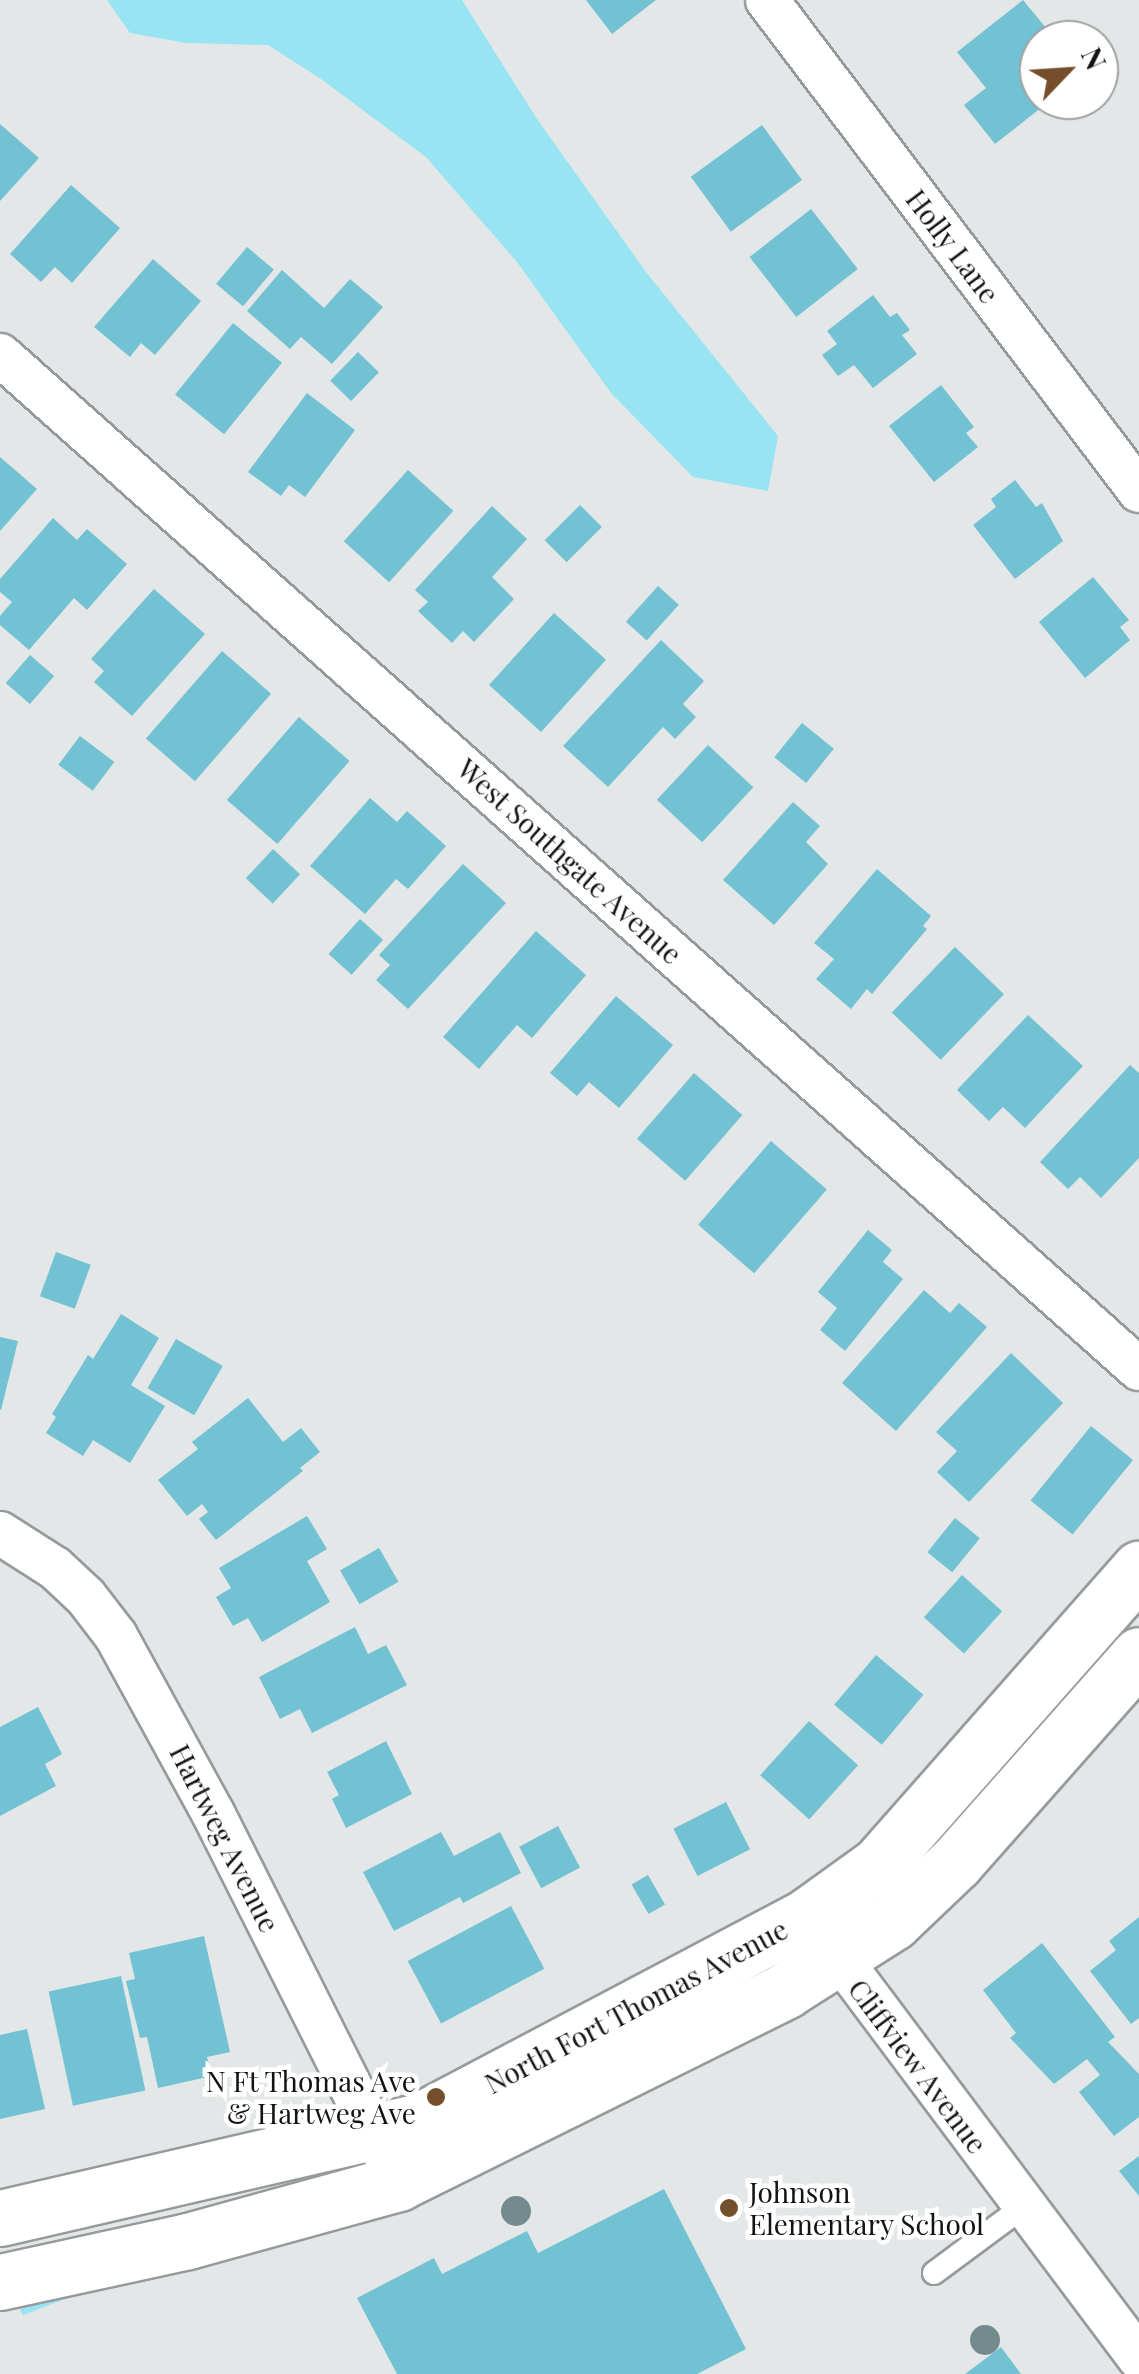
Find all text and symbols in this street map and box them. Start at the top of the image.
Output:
north arrow [1019,20,1119,120]
text: N [1074,41,1116,75]
street label: Holly Lane [899,182,1007,310]
street label: West Southgate Avenue [450,751,690,971]
street label: Hartweg Avenue [163,1738,287,1938]
street label: North Fort Thomas Avenue [478,1911,794,2101]
street label: Cliffview Avenue [841,1972,995,2160]
place label: N Ft Thomas Ave & Hartweg Ave [204,2064,416,2130]
marker: N Ft Thomas Ave & Hartweg Ave [425,2086,447,2108]
place label: Johnson Elementary School [749,2175,985,2241]
marker: Johnson Elementary School [718,2197,740,2219]

